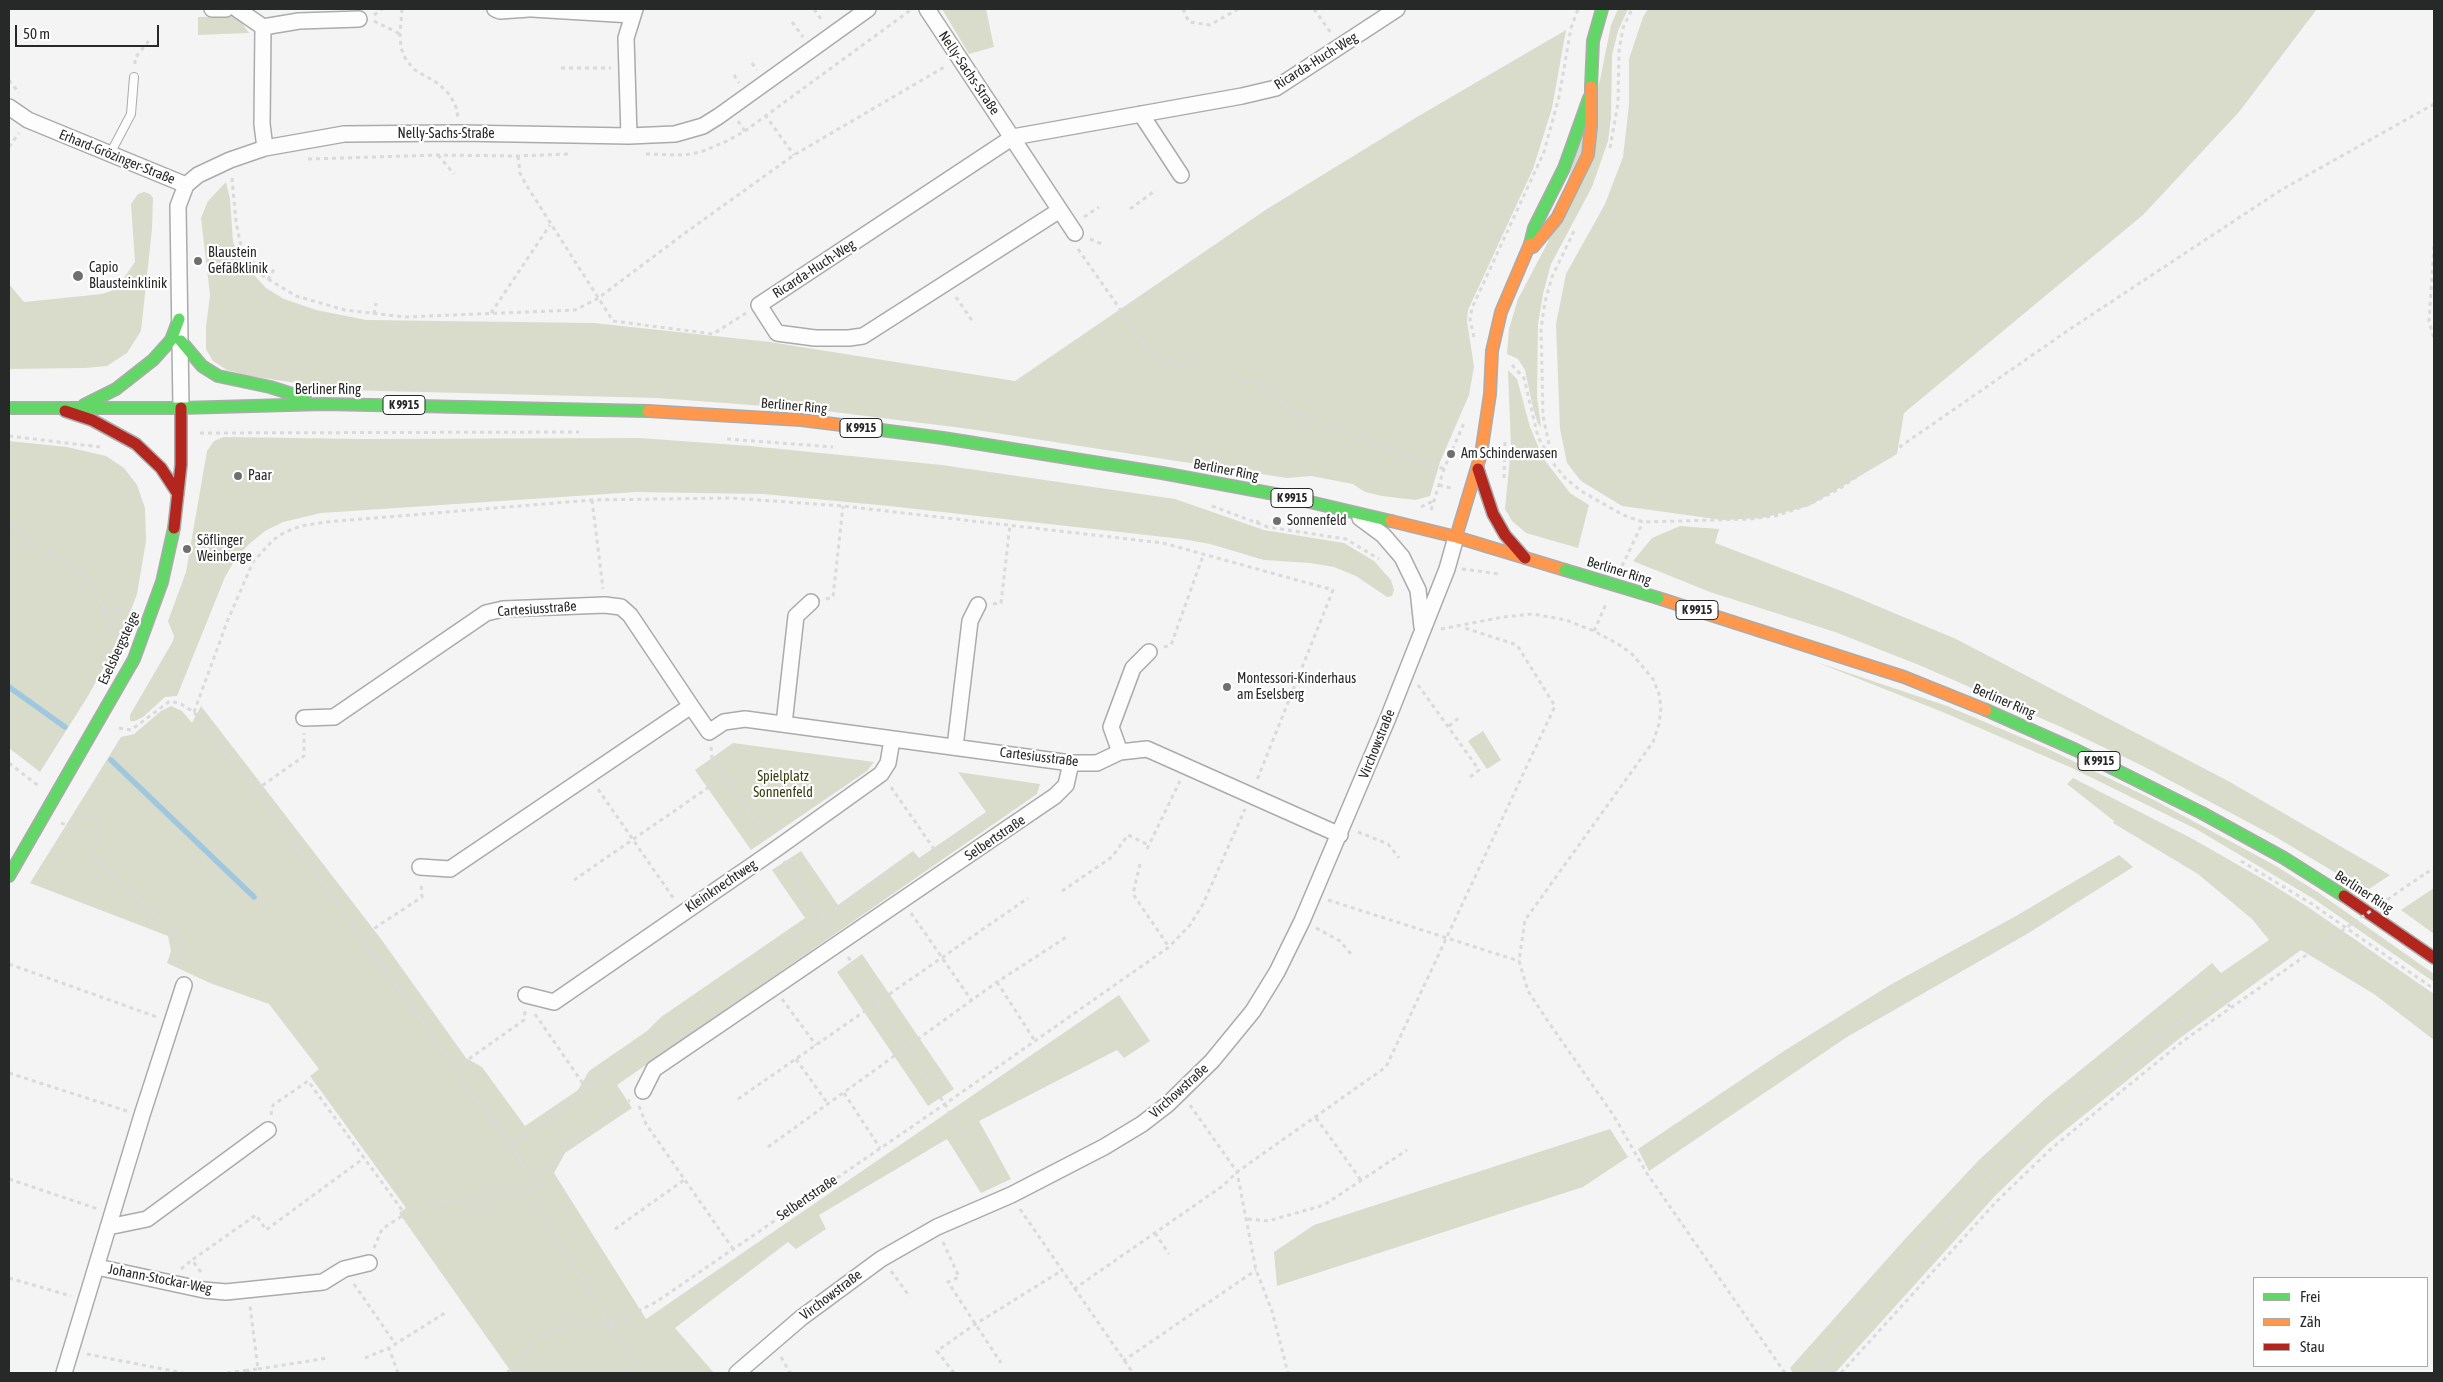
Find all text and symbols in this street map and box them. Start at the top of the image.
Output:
scale bar [18,15,161,47]
text: 50 m [23,25,50,42]
street label: Nelly-Sachs-Straße [935,28,1003,118]
street label: Ricarda-Huch-Weg [1271,29,1361,93]
street label: Erhard-Grözinger-Straße [57,126,177,188]
street label: Nelly-Sachs-Straße [397,126,495,142]
street label: Ricarda-Huch-Weg [770,236,858,302]
place label: Blaustein Gefäßklinik [208,245,268,278]
marker: Blaustein Gefäßklinik [192,255,204,267]
place label: Capio Blausteinklinik [89,260,167,292]
marker: Capio Blausteinklinik [71,269,85,283]
street label: Berliner Ring [295,382,361,398]
street label: Berliner Ring [760,395,828,417]
road number: K 9915 [383,396,425,414]
road number: K 9915 [840,418,882,438]
place label: Am Schinderwasen [1461,446,1558,462]
marker: Am Schinderwasen [1445,448,1457,460]
street label: Berliner Ring [1192,455,1260,485]
place label: Paar [248,468,272,484]
marker: Paar [232,470,244,482]
road number: K 9915 [1271,488,1313,508]
place label: Sonnenfeld [1287,513,1347,529]
marker: Sonnenfeld [1271,515,1283,527]
place label: Söflinger Weinberge [197,533,252,566]
marker: Söflinger Weinberge [181,543,193,555]
street label: Berliner Ring [1585,553,1653,589]
street label: Cartesiusstraße [497,598,577,620]
road number: K 9915 [1676,600,1718,620]
street label: Eselsbergsteige [95,609,143,687]
place label: Montessori-Kinderhaus am Eselsberg [1237,671,1356,704]
street label: Berliner Ring [1970,680,2038,722]
marker: Montessori-Kinderhaus am Eselsberg [1221,681,1233,693]
street label: Virchowstraße [1355,707,1399,781]
street label: Cartesiusstraße [999,744,1079,770]
road number: K 9915 [2078,751,2120,770]
park label: Spielplatz Sonnenfeld [753,769,813,802]
street label: Selbertstraße [962,812,1028,864]
street label: Kleinknechtweg [682,856,760,916]
street label: Berliner Ring [2332,867,2396,917]
street label: Virchowstraße [1146,1060,1212,1122]
street label: Selbertstraße [774,1172,840,1224]
street label: Johann-Stockar-Weg [107,1261,213,1297]
street label: Virchowstraße [797,1266,865,1324]
legend [2253,1277,2428,1367]
text: Frei [2300,1288,2320,1305]
text: Zäh [2300,1313,2321,1330]
text: Stau [2300,1338,2325,1355]

